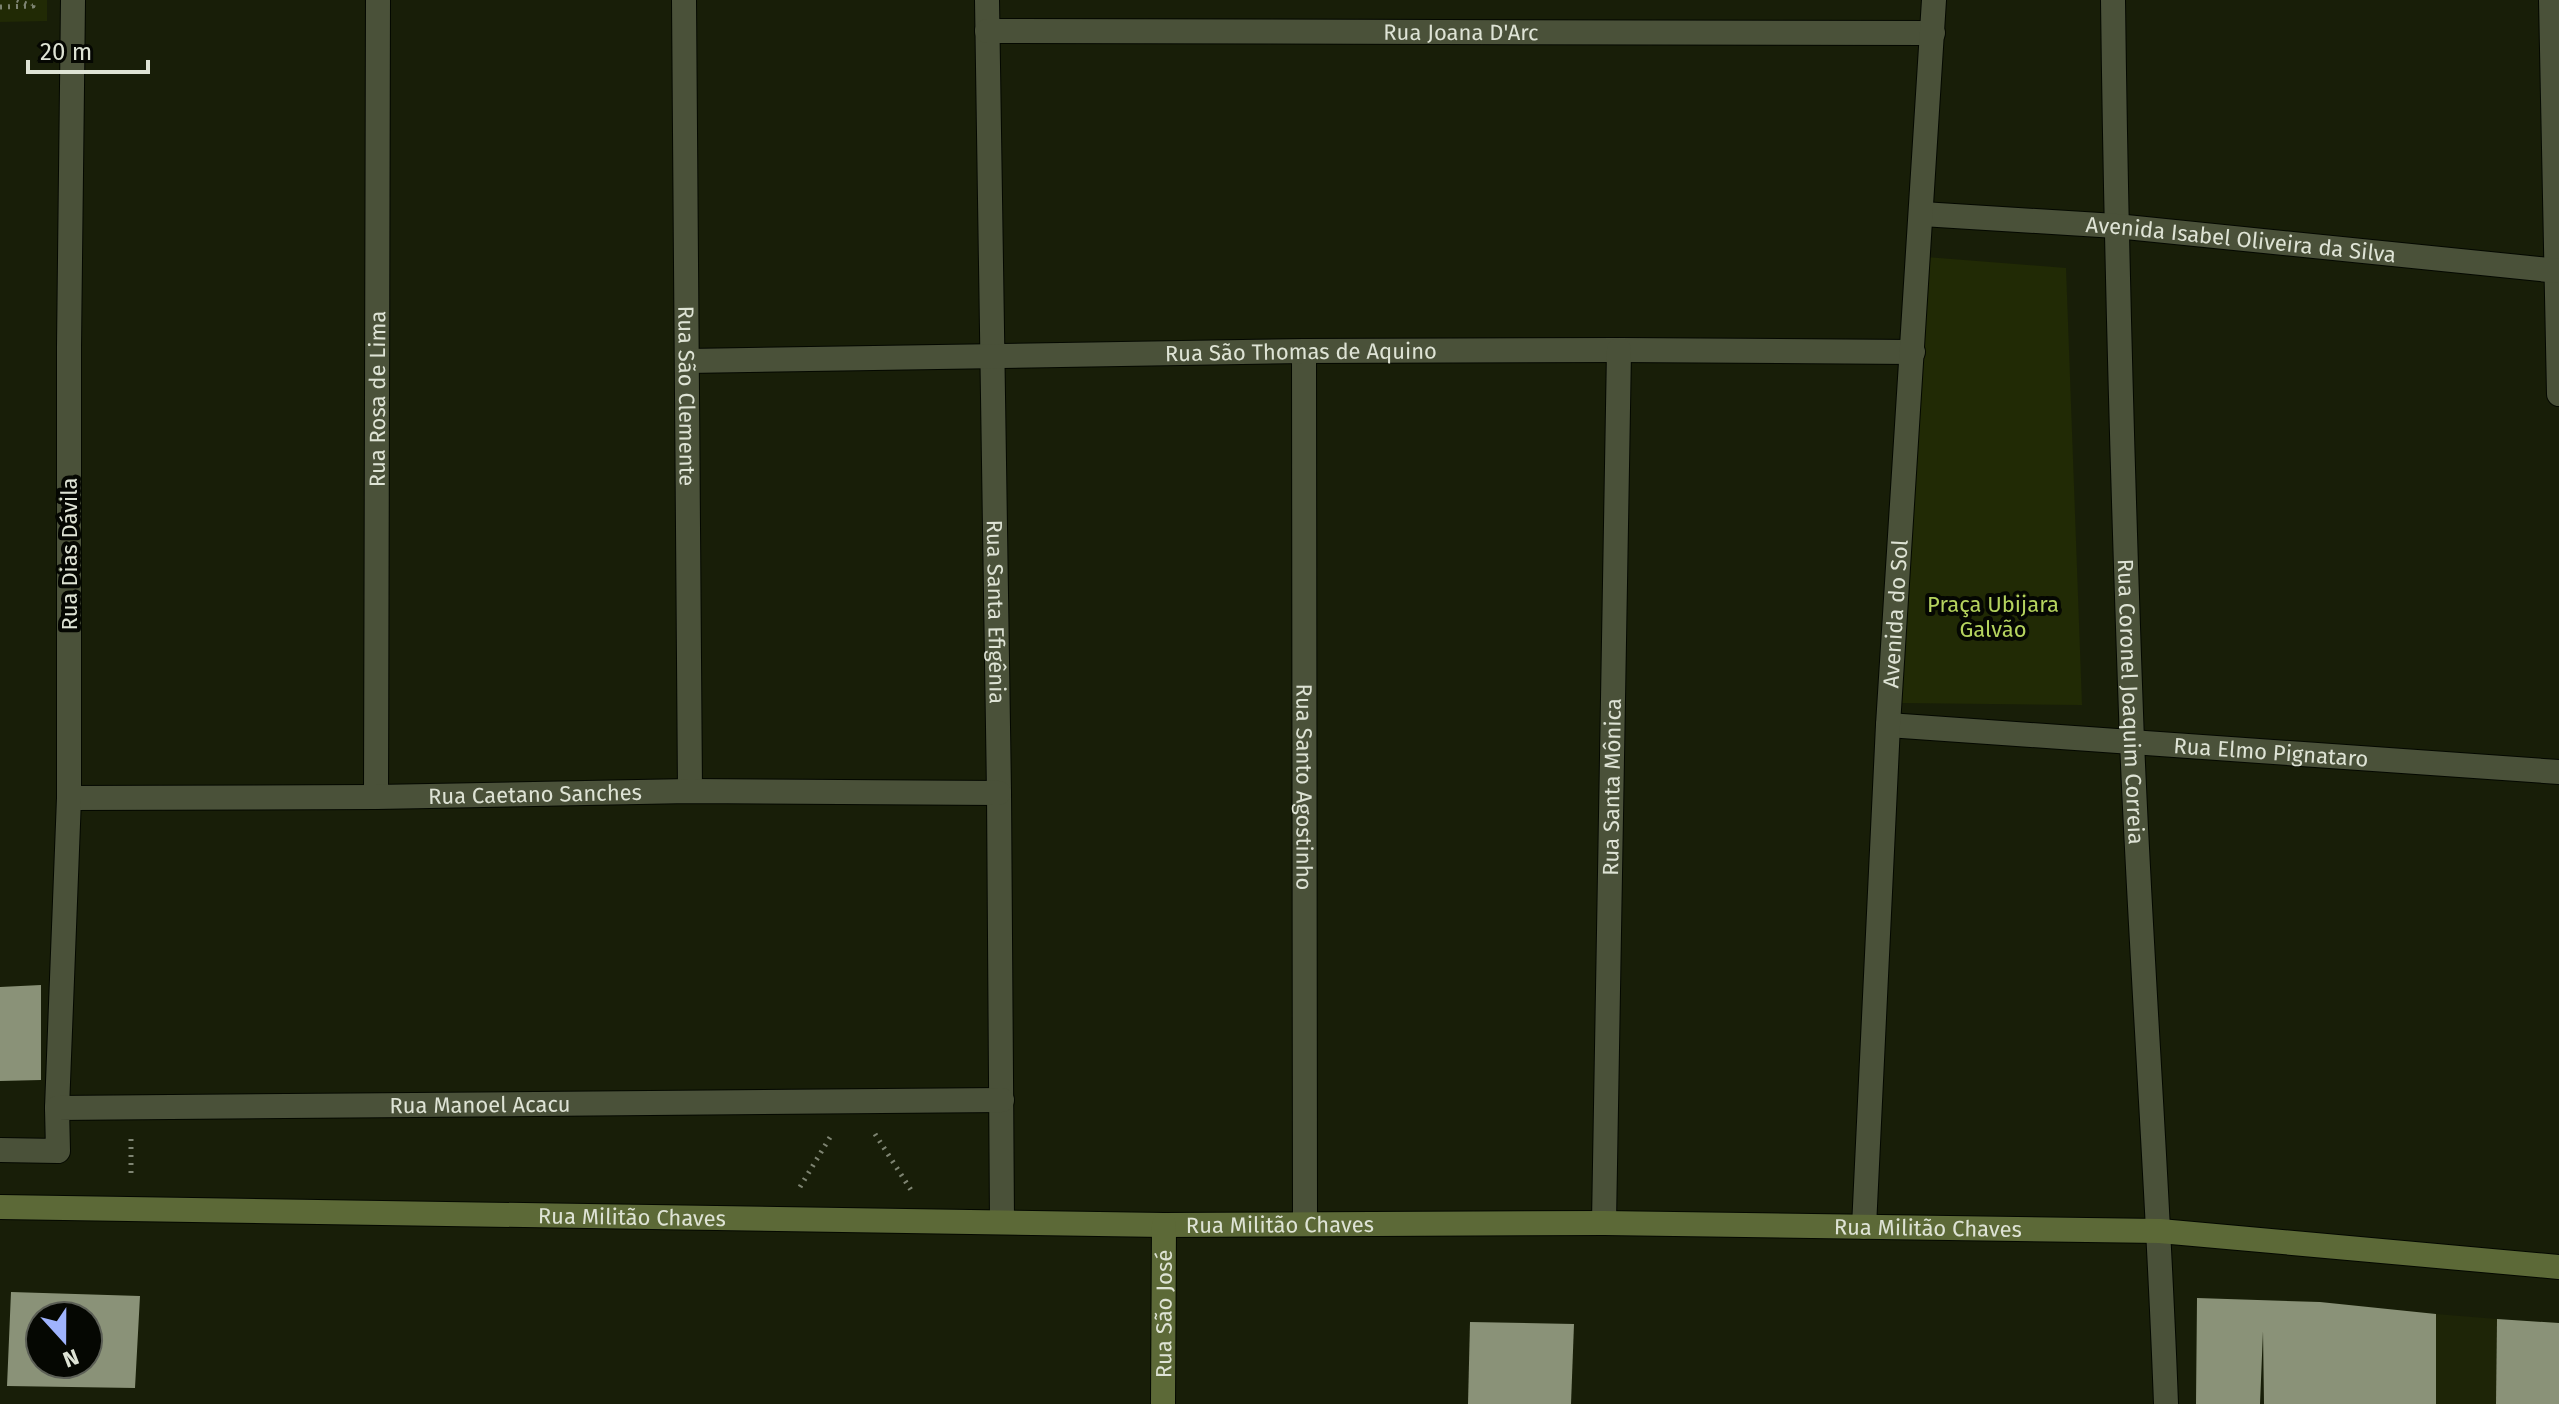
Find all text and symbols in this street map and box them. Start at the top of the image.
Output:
street label: Rua Joana D'Arc [1383,19,1539,46]
scale bar [28,24,148,74]
text: 20 m [40,38,92,66]
street label: Avenida Isabel Oliveira da Silva [2085,211,2397,268]
street label: Rua São Clemente [672,306,701,486]
street label: Rua Rosa de Lima [364,311,391,487]
street label: Rua São Thomas de Aquino [1165,338,1437,367]
street label: Rua Dias Dávila [56,477,83,631]
street label: Rua Santa Efigênia [981,519,1011,704]
street label: Avenida do Sol [1877,539,1914,689]
street label: Rua Coronel Joaquim Correia [2112,558,2150,845]
park label: Praça Ubijara Galvão [1927,591,2059,643]
street label: Rua Santo Agostinho [1290,684,1318,890]
street label: Rua Santa Mônica [1597,698,1627,876]
street label: Rua Elmo Pignataro [2173,732,2369,773]
street label: Rua Caetano Sanches [428,779,642,810]
street label: Rua Manoel Acacu [389,1091,571,1119]
street label: Rua Militão Chaves [538,1202,726,1232]
street label: Rua Militão Chaves [1186,1211,1374,1239]
street label: Rua Militão Chaves [1834,1213,2022,1243]
street label: Rua São José [1150,1250,1178,1378]
north arrow [24,1300,104,1380]
text: N [59,1343,83,1373]

